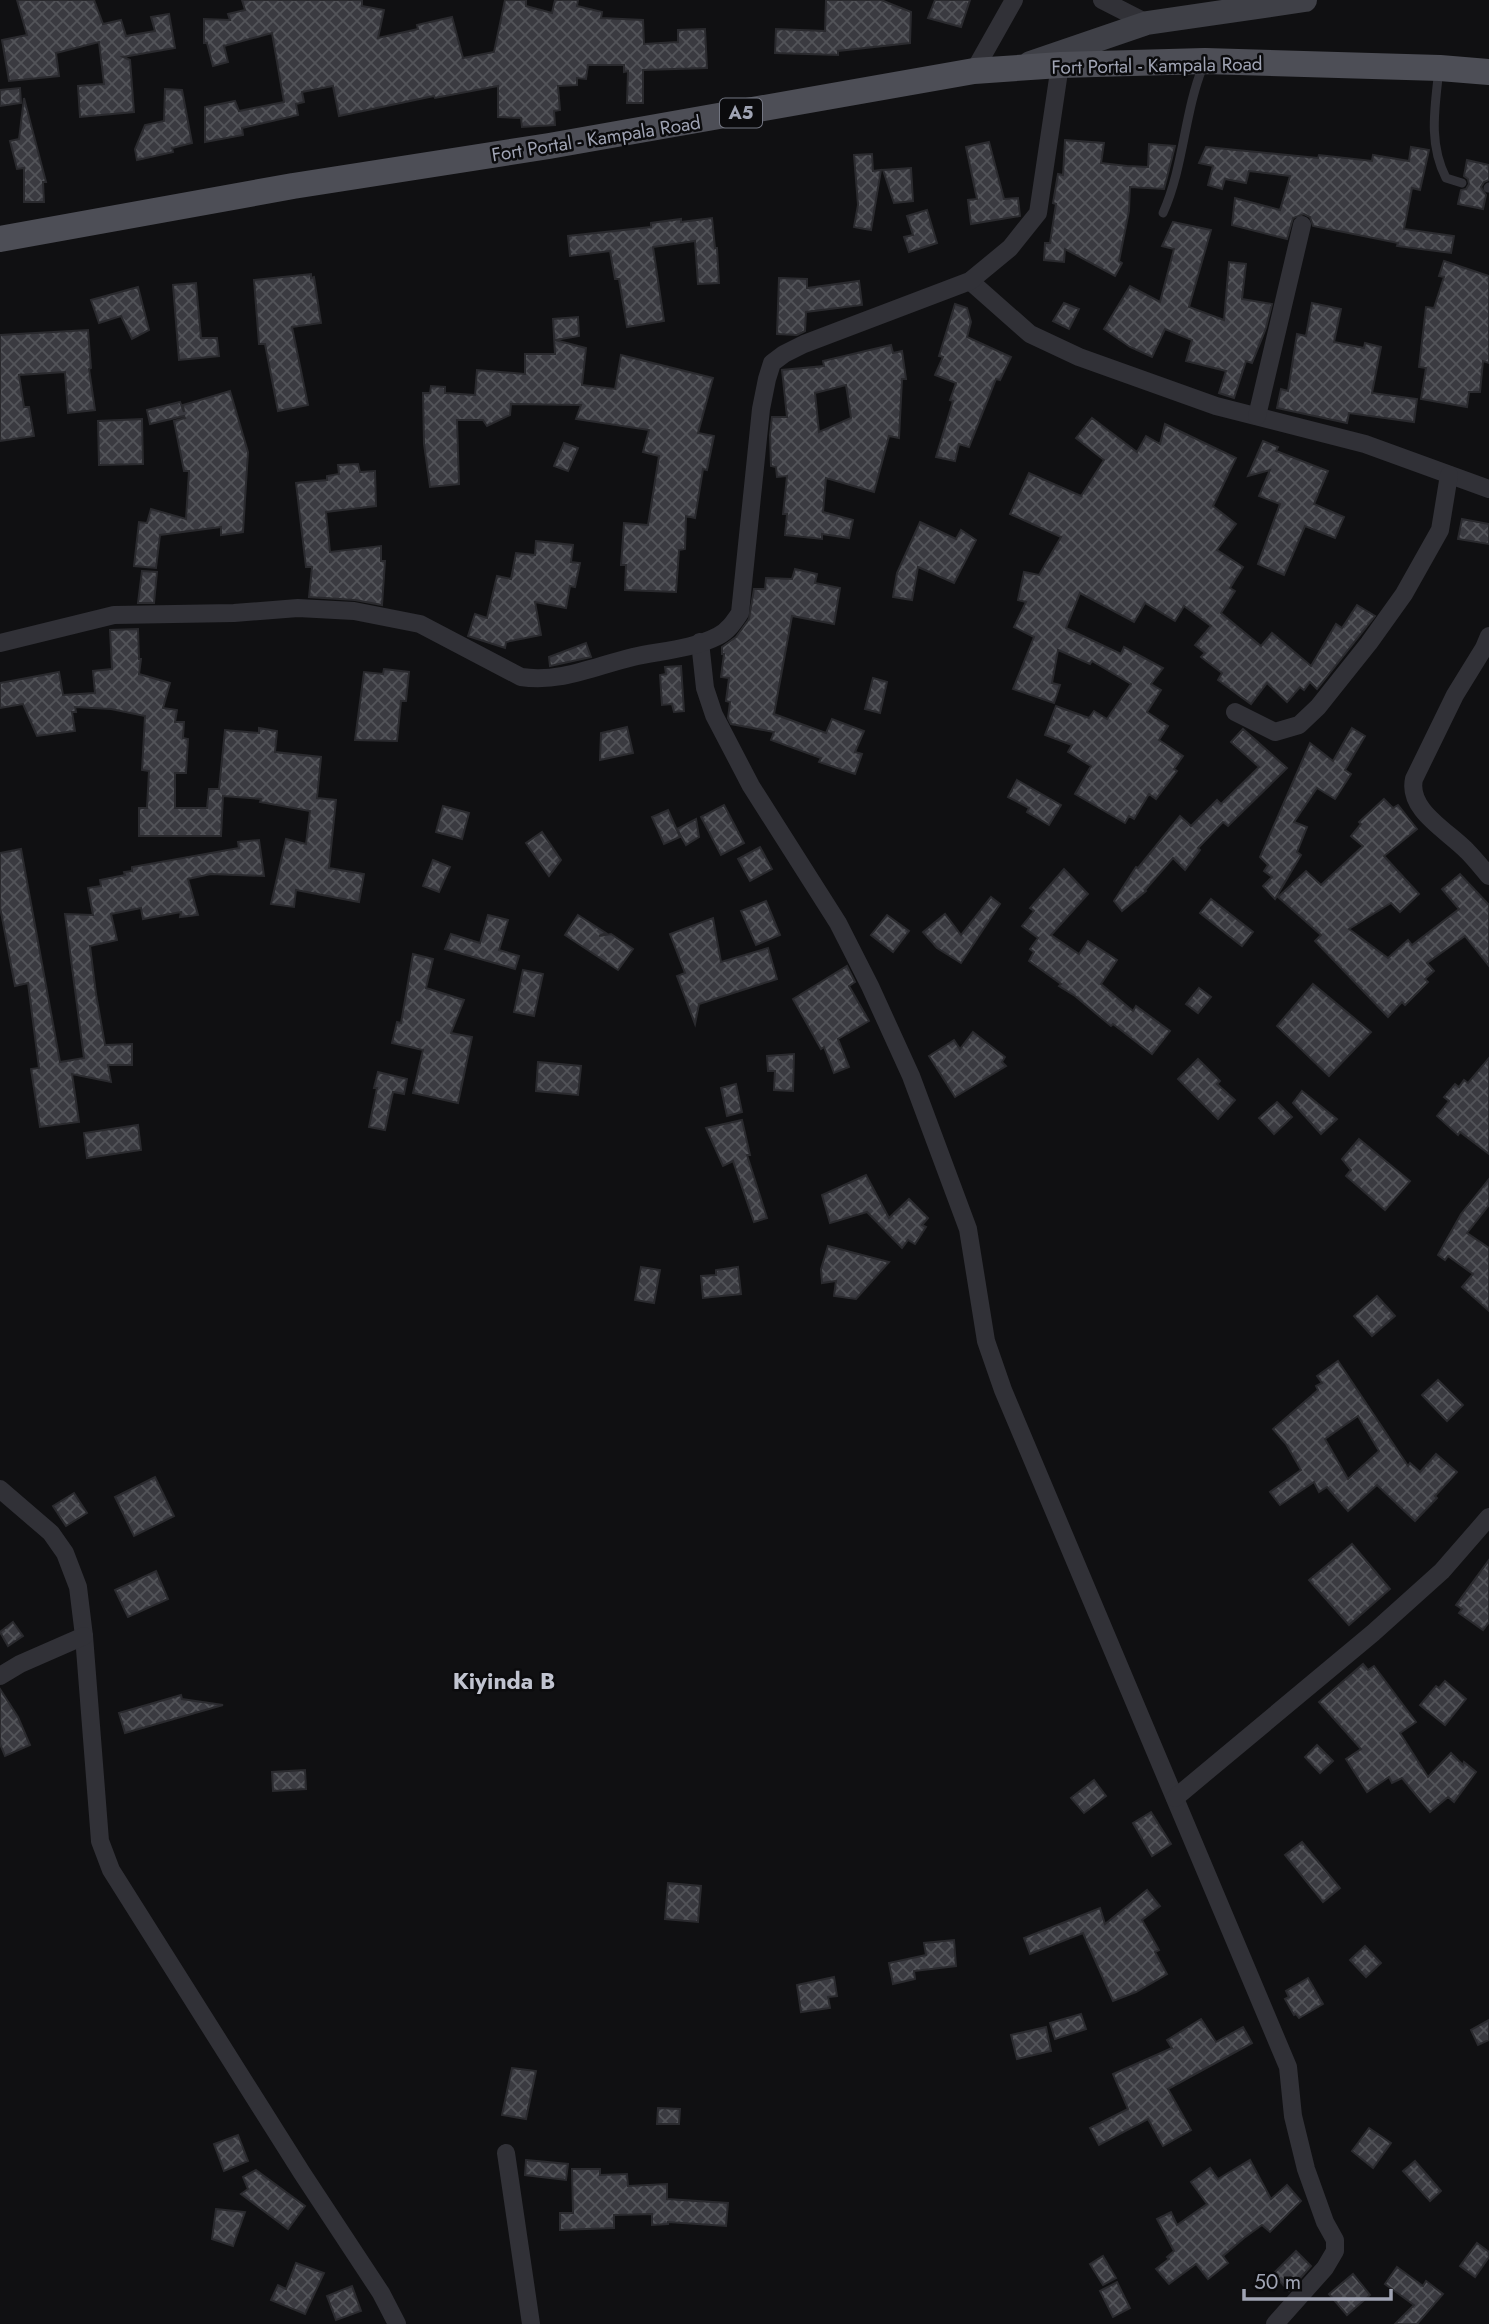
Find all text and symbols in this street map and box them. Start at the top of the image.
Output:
street label: Fort Portal - Kampala Road [1051,50,1263,81]
road number: A5 [720,98,762,128]
street label: Fort Portal - Kampala Road [490,109,702,168]
district label: Kiyinda B [453,1664,555,1698]
scale bar [1244,2258,1391,2302]
text: 50 m [1254,2267,1301,2297]

